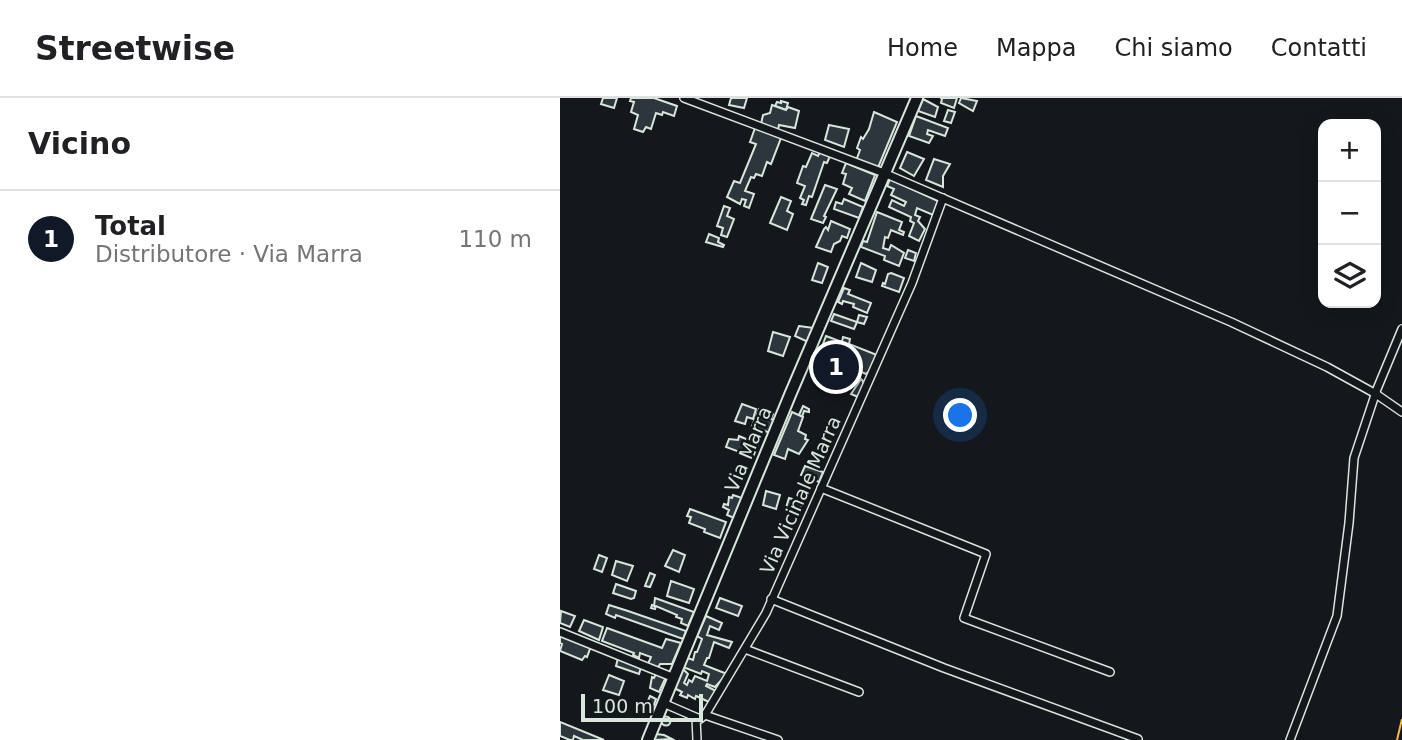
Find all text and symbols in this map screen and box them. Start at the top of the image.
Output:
text: Streetwise [35,29,235,68]
text: Home [887,34,958,62]
text: Mappa [996,34,1077,62]
text: Chi siamo [1115,34,1233,62]
text: Contatti [1271,34,1367,62]
map controls [1318,119,1381,308]
button: + [1318,119,1381,182]
text: Vicino [28,126,131,161]
button: − [1318,182,1381,245]
text: Total [95,211,166,241]
text: 1 [43,226,59,252]
text: 110 m [458,226,532,252]
text: Distributore · Via Marra [95,241,363,267]
button: layers [1318,245,1381,308]
pin: 1 [813,341,859,393]
your location [943,398,977,432]
street label: Via Marra [720,403,776,495]
street label: Via Vicinale Marra [755,413,845,577]
scale bar [581,691,704,723]
text: 100 m [592,695,653,717]

